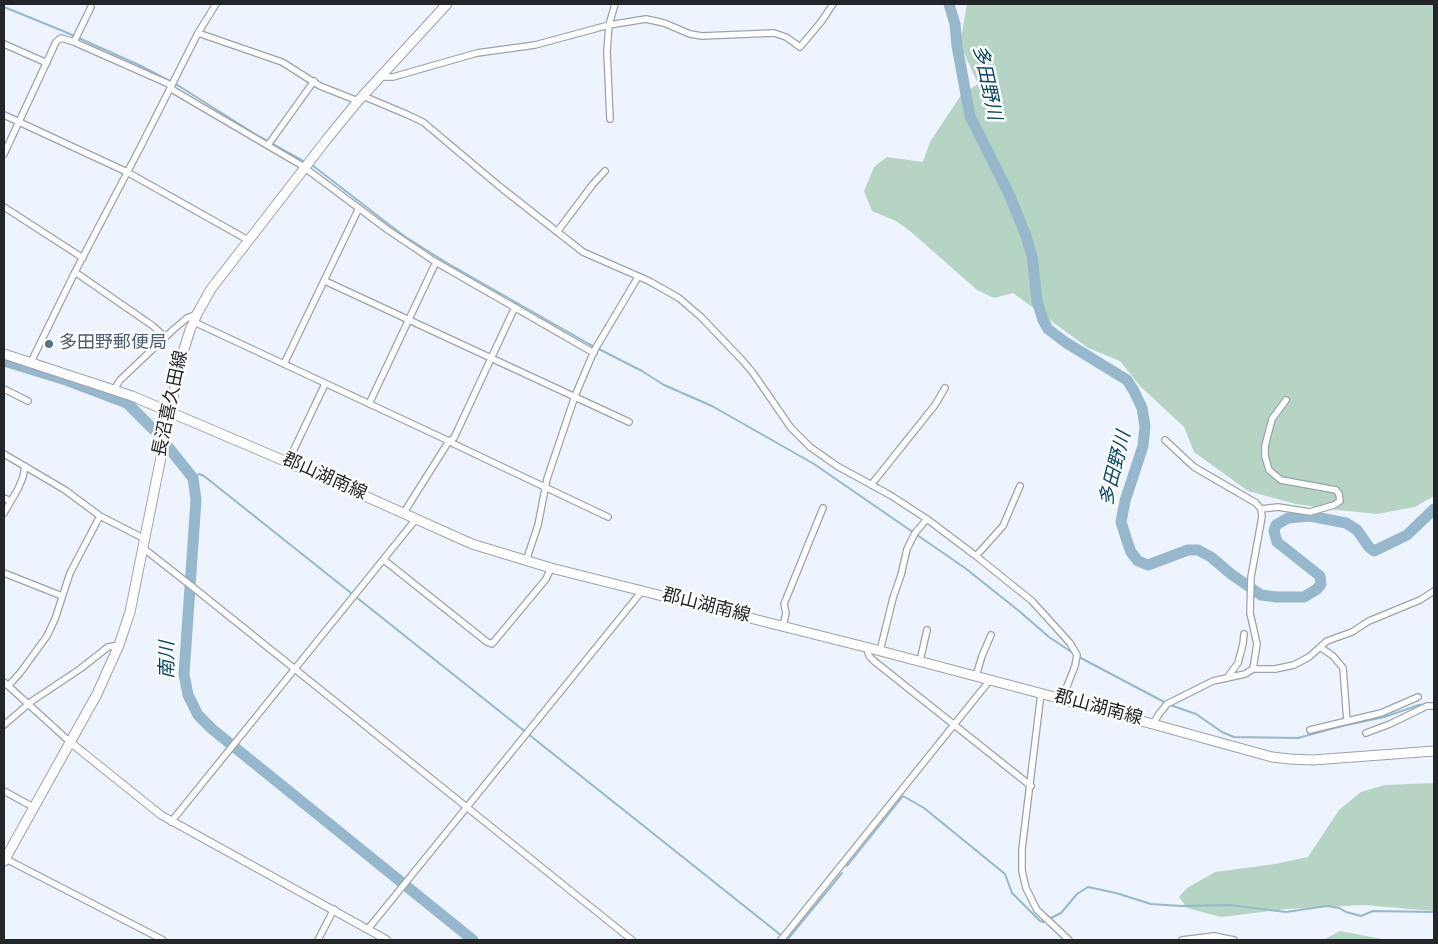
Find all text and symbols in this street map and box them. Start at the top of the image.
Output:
water label: 多田野川 [966,43,1004,123]
place label: 多田野郵便局 [59,333,167,355]
marker: 多田野郵便局 [43,338,55,350]
street label: 長沼喜久田線 [150,349,194,459]
water label: 多田野川 [1097,429,1137,509]
street label: 郡山湖南線 [278,450,370,506]
street label: 郡山湖南線 [660,586,752,628]
water label: 南川 [158,641,180,679]
street label: 郡山湖南線 [1052,687,1144,731]

